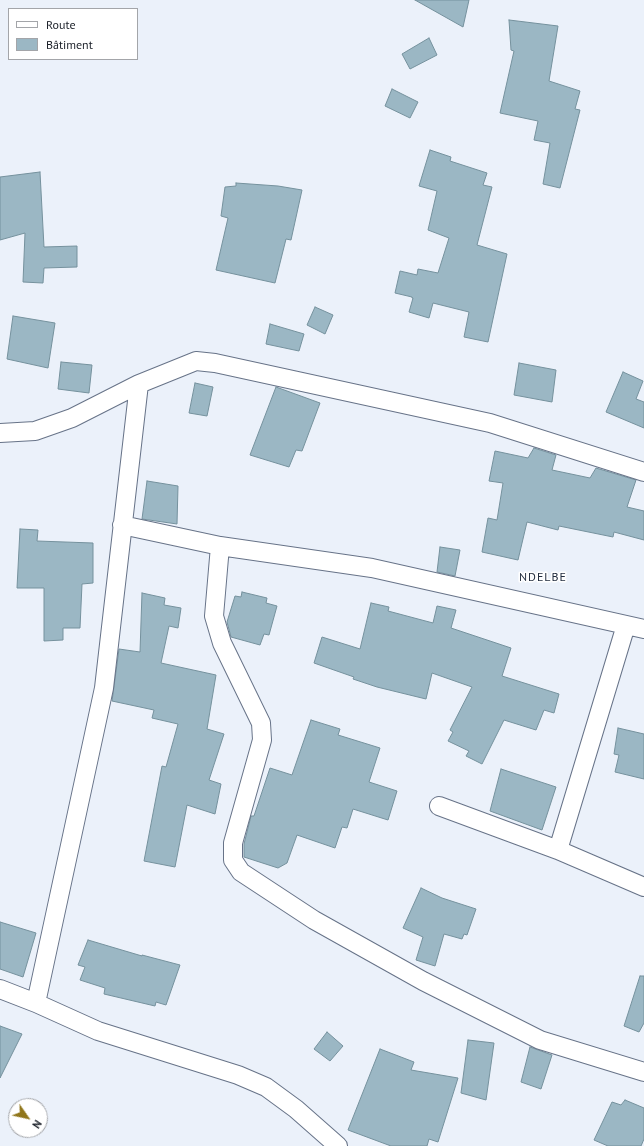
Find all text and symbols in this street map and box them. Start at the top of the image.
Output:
legend [8,8,138,60]
text: Route [46,17,76,32]
text: Bâtiment [46,37,93,52]
district label: NDELBE [519,571,567,585]
north arrow [8,1098,48,1138]
text: N [29,1117,45,1131]

